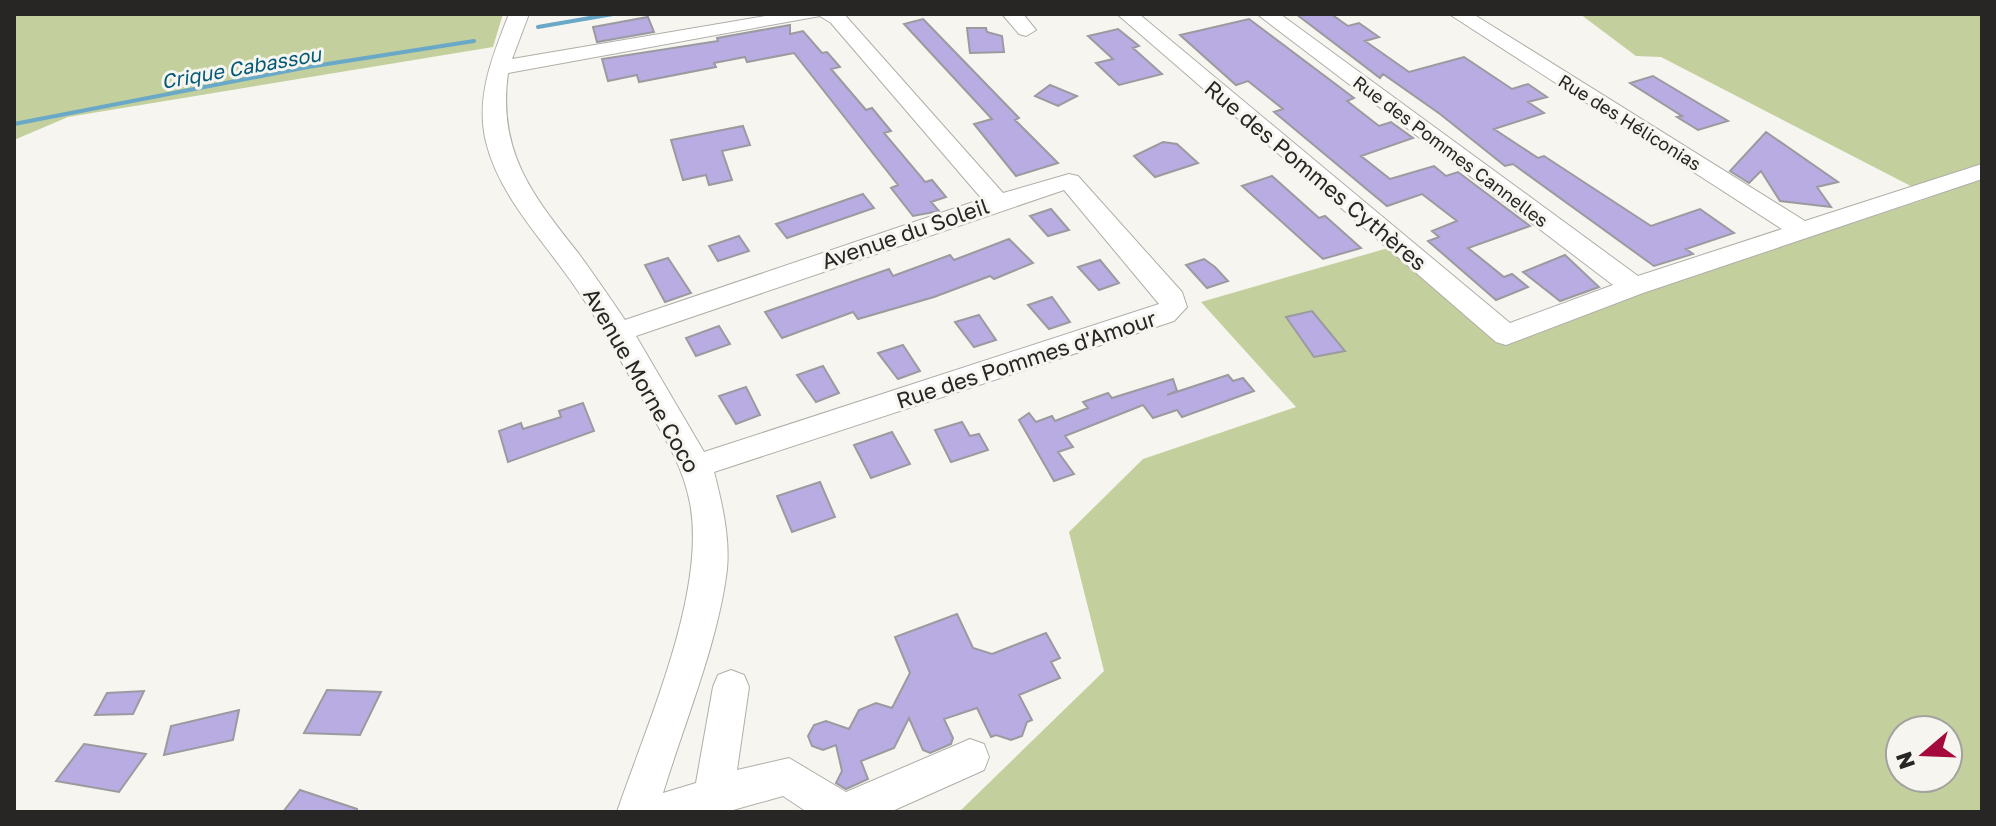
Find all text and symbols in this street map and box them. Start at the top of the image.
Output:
water label: Crique Cabassou [159,41,325,93]
street label: Rue des Héliconias [1555,69,1705,175]
street label: Rue des Pommes Cannelles [1349,71,1553,231]
street label: Rue des Pommes Cythères [1199,74,1433,276]
street label: Avenue du Soleil [818,192,992,274]
street label: Avenue Morne Coco [578,283,706,477]
street label: Rue des Pommes d'Amour [893,304,1160,414]
north arrow [1884,714,1964,794]
text: N [1889,748,1920,773]

